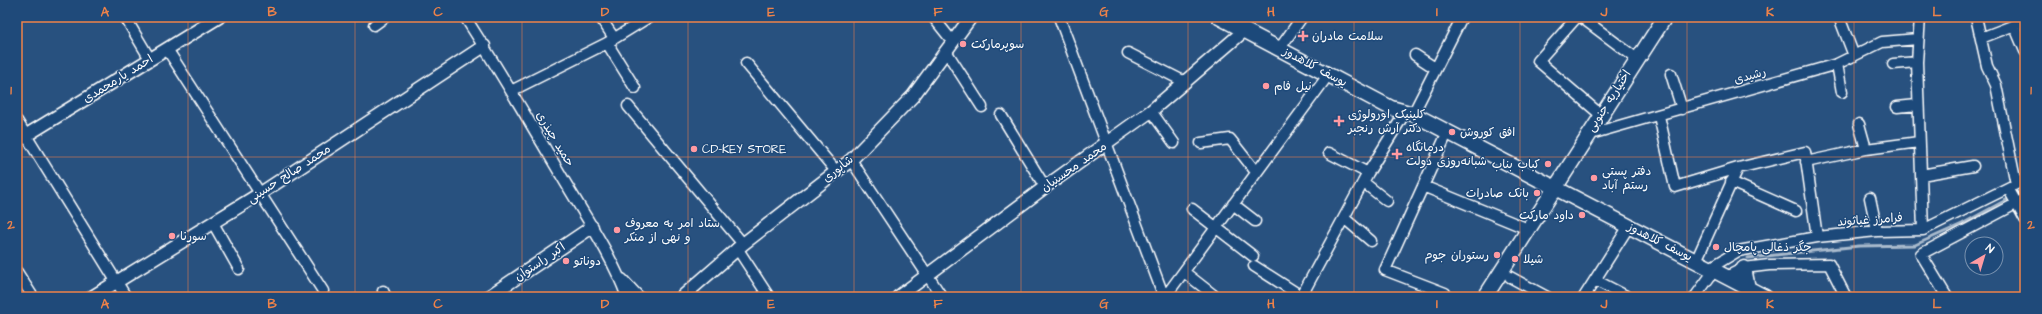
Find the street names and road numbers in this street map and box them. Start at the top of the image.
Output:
street label: یوسف کلاهدوز [1279,42,1350,91]
street label: احمد یارمحمدی [80,51,156,107]
street label: رشیدی [1732,63,1768,89]
street label: اختیاریه جنوبی [1583,67,1635,135]
street label: حمید چیذری [532,108,578,170]
street label: محمد محسنیان [1038,138,1110,196]
street label: محمد صالح حسینی [244,141,334,207]
street label: شاپوری [819,151,857,187]
street label: فرامرز غیاثوند [1837,209,1903,231]
street label: یوسف کلاهدوز [1624,218,1695,266]
street label: اکبر راستوان [511,239,569,285]

